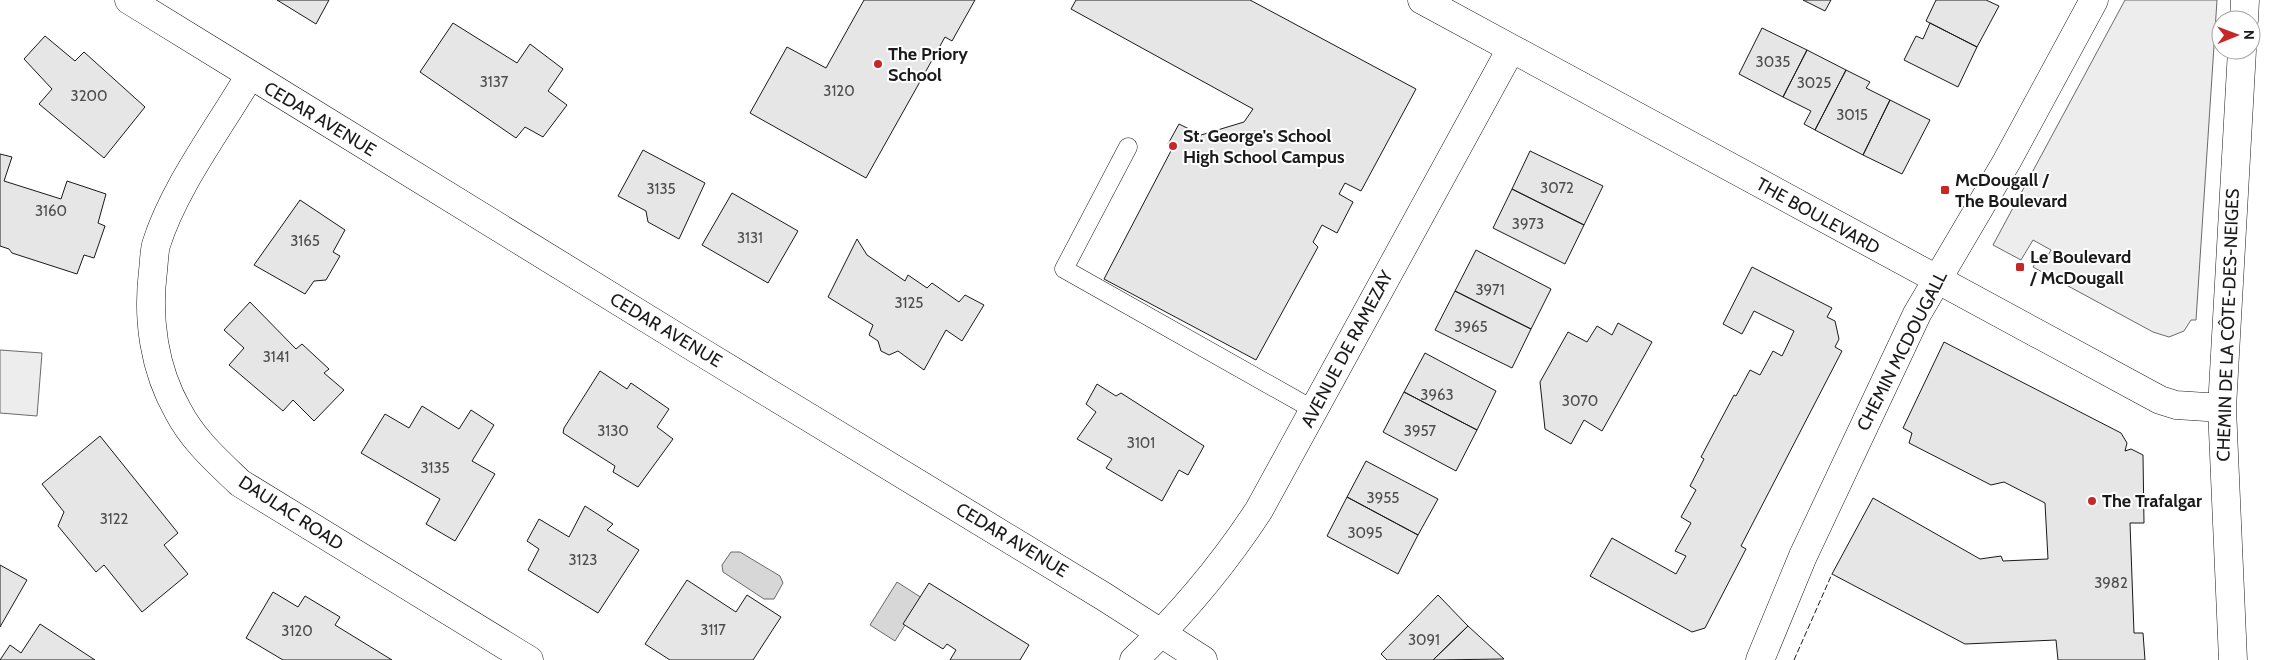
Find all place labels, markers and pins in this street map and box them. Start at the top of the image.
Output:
place label: The Priory School [888,43,968,86]
marker: The Priory School [872,58,884,70]
place label: St. George's School High School Campus [1183,125,1345,168]
marker: St. George's School High School Campus [1167,140,1179,152]
place label: McDougall / The Boulevard [1955,169,2067,212]
marker: McDougall / The Boulevard [1939,184,1951,196]
place label: Le Boulevard / McDougall [2029,246,2131,289]
marker: Le Boulevard / McDougall [2014,261,2026,273]
place label: The Trafalgar [2102,490,2202,512]
marker: The Trafalgar [2086,495,2098,507]

